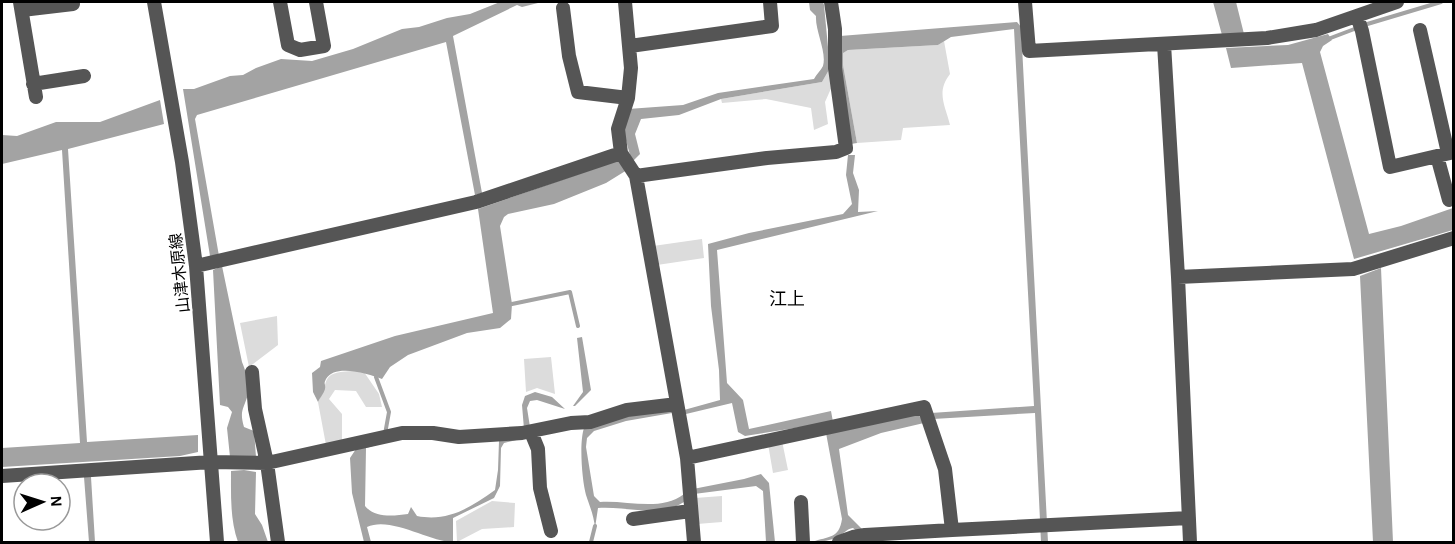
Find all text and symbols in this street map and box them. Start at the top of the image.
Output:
street label: 山津木原線 [167,232,192,314]
district label: 江上 [769,290,805,309]
north arrow [12,472,72,532]
text: N [48,495,64,507]

